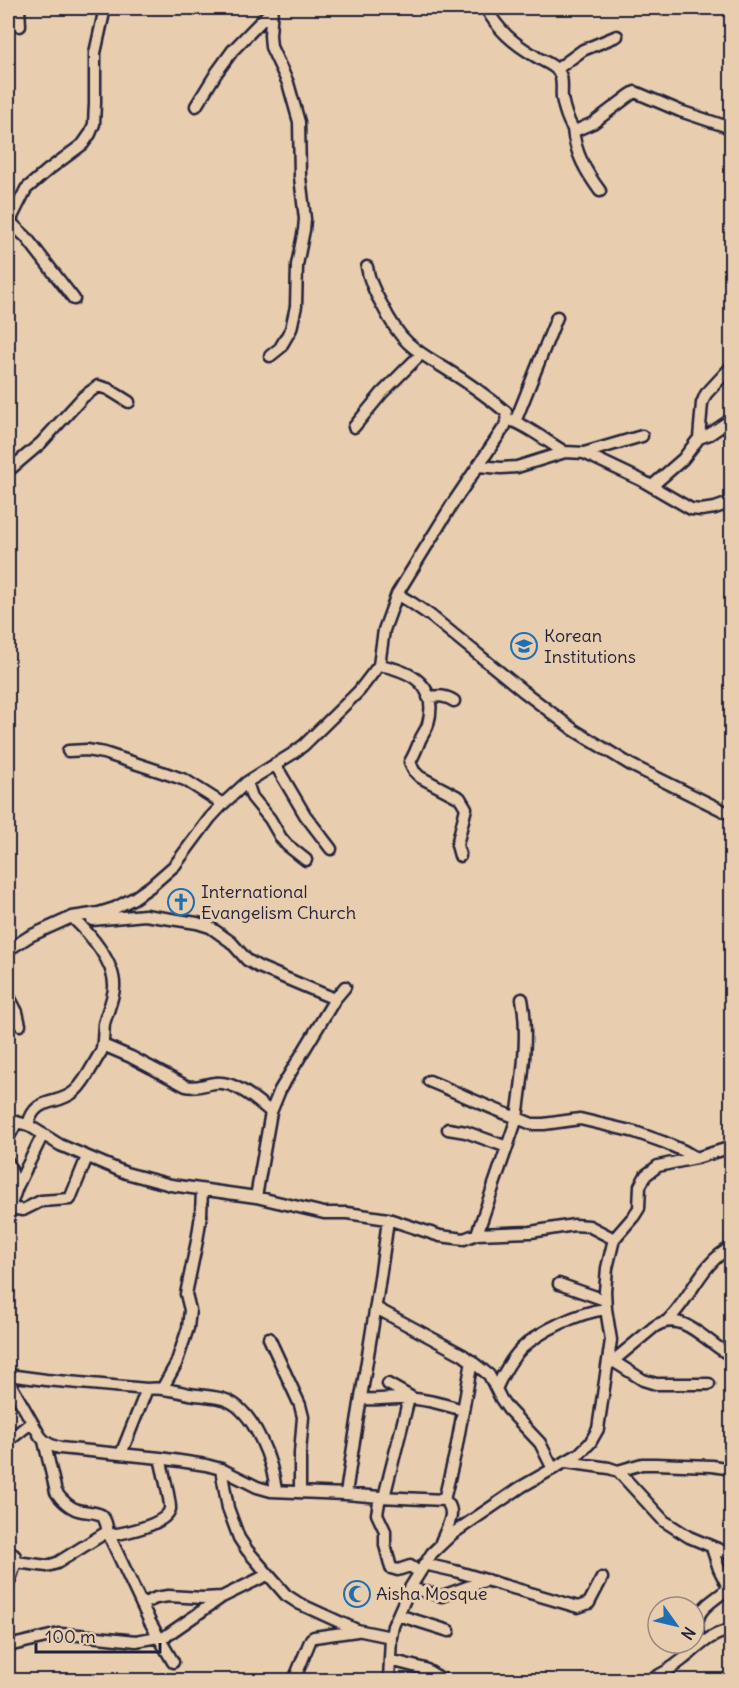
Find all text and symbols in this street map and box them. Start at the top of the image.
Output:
place label: Korean Institutions [544,624,636,668]
school or university icon: Korean Institutions [509,631,539,661]
place label: International Evangelism Church [201,880,356,924]
church icon: International Evangelism Church [166,887,196,917]
mosque icon: Aisha Mosque [342,1579,372,1609]
place label: Aisha Mosque [376,1582,488,1605]
north arrow [646,1595,706,1655]
scale bar [36,1616,160,1654]
text: N [677,1623,700,1644]
text: 100 m [45,1625,96,1648]

